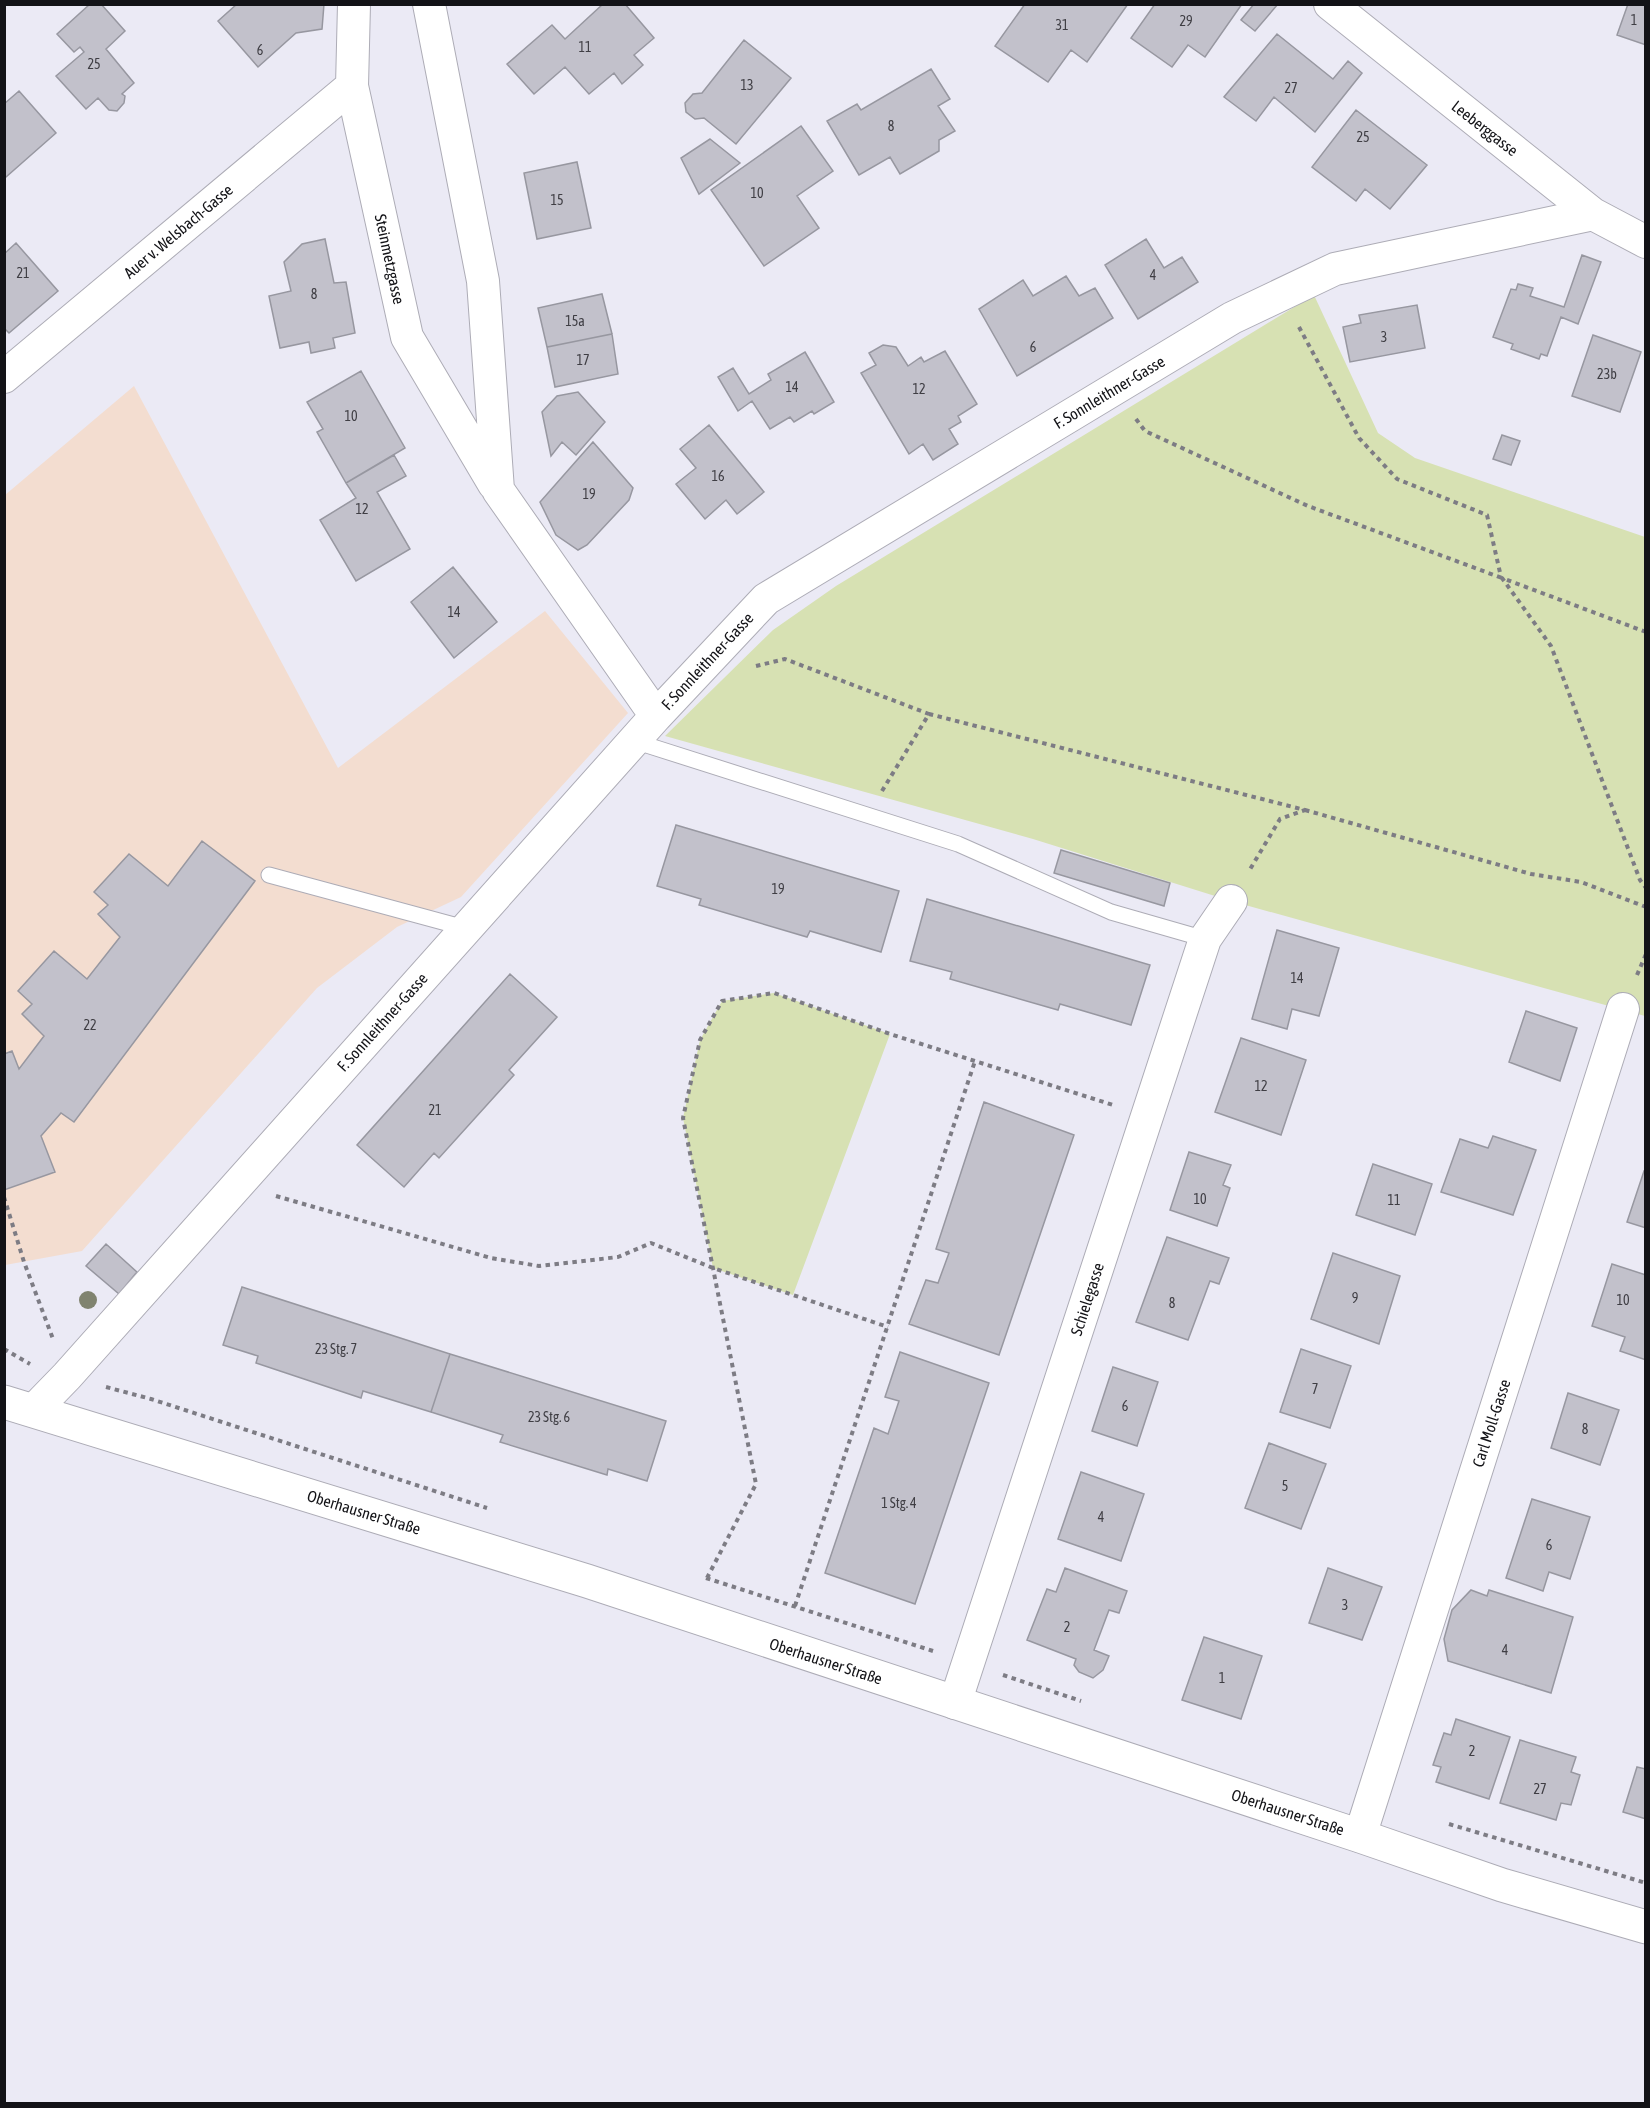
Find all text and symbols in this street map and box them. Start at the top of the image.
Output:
house number: 1 [1631,12,1637,28]
house number: 29 [1179,13,1193,29]
house number: 31 [1055,17,1069,33]
house number: 11 [578,39,592,55]
house number: 6 [257,42,264,58]
house number: 25 [87,56,101,72]
house number: 13 [740,77,754,93]
house number: 27 [1284,80,1298,96]
street label: Leeberggasse [1448,97,1522,160]
house number: 8 [888,118,895,134]
house number: 25 [1356,129,1370,145]
street label: Auer v. Welsbach-Gasse [120,180,236,282]
house number: 10 [750,185,764,201]
house number: 15 [550,192,564,208]
street label: Steinmetzgasse [371,212,408,306]
house number: 21 [16,265,30,281]
house number: 4 [1150,267,1157,283]
house number: 8 [311,286,318,302]
house number: 15a [565,313,585,329]
house number: 3 [1381,329,1387,345]
house number: 6 [1030,339,1037,355]
house number: 17 [576,352,590,368]
street label: F. Sonnleithner-Gasse [1050,352,1168,432]
house number: 23b [1597,366,1617,382]
house number: 14 [785,379,799,395]
house number: 12 [912,381,926,397]
house number: 10 [344,408,358,424]
house number: 16 [711,468,725,484]
house number: 19 [582,486,596,502]
house number: 12 [355,501,369,517]
house number: 14 [447,604,461,620]
street label: F. Sonnleithner-Gasse [657,609,757,713]
house number: 19 [771,881,785,897]
street label: F. Sonnleithner-Gasse [333,969,431,1075]
house number: 14 [1290,970,1304,986]
house number: 22 [83,1017,97,1033]
house number: 12 [1254,1078,1268,1094]
house number: 21 [428,1102,442,1118]
house number: 10 [1193,1191,1207,1207]
house number: 11 [1387,1192,1401,1208]
street label: Schielegasse [1067,1260,1108,1338]
house number: 9 [1352,1290,1358,1306]
house number: 10 [1616,1292,1630,1308]
house number: 8 [1169,1295,1176,1311]
house number: 23 Stg. 7 [315,1341,357,1357]
street label: Carl Moll-Gasse [1468,1377,1514,1469]
house number: 7 [1312,1381,1318,1397]
house number: 6 [1122,1398,1129,1414]
house number: 23 Stg. 6 [528,1409,570,1425]
house number: 8 [1582,1421,1589,1437]
house number: 5 [1282,1478,1288,1494]
street label: Oberhausner Straße [305,1486,423,1538]
house number: 1 Stg. 4 [881,1495,917,1511]
house number: 4 [1098,1509,1105,1525]
house number: 6 [1546,1537,1553,1553]
house number: 3 [1342,1597,1348,1613]
house number: 2 [1064,1619,1070,1635]
street label: Oberhausner Straße [767,1634,885,1688]
house number: 4 [1502,1642,1509,1658]
house number: 1 [1219,1670,1225,1686]
house number: 2 [1469,1743,1475,1759]
house number: 27 [1533,1781,1547,1797]
street label: Oberhausner Straße [1229,1785,1347,1839]

